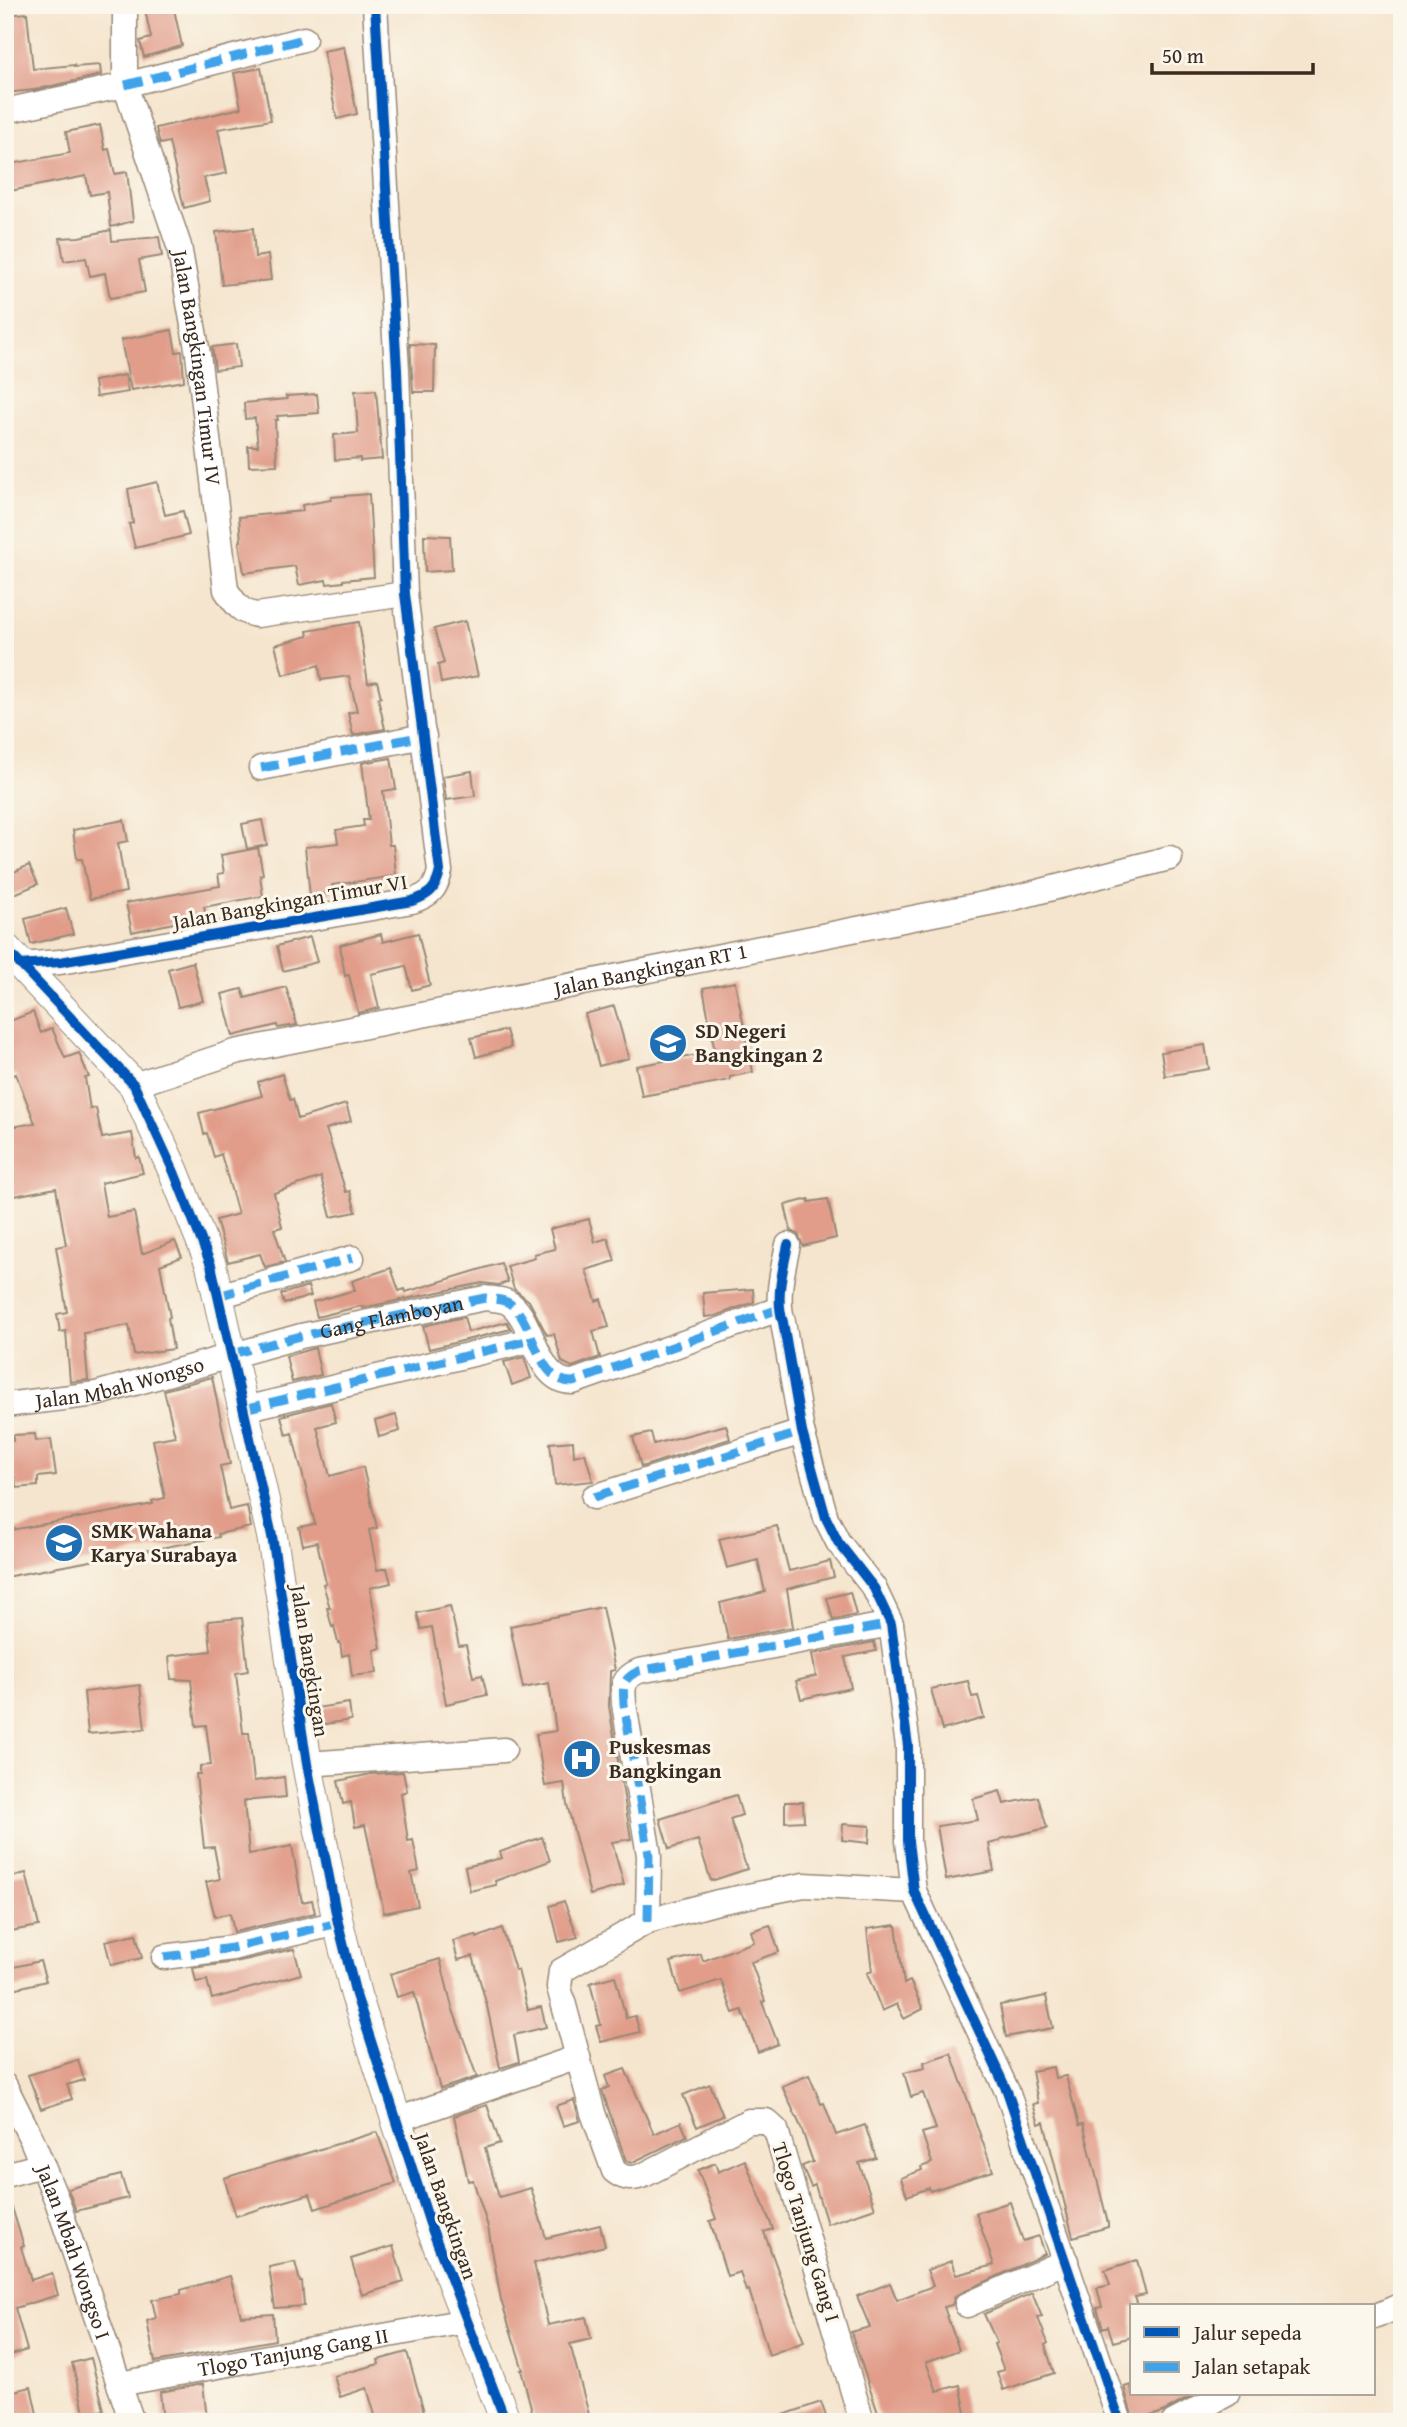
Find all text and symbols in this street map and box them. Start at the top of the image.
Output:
scale bar [1152,32,1312,76]
text: 50 m [1162,40,1204,71]
street label: Jalan Bangkingan Timur IV [164,244,230,488]
street label: Jalan Bangkingan Timur VI [167,866,410,938]
street label: Jalan Bangkingan RT 1 [548,935,750,1004]
place label: SD Negeri Bangkingan 2 [695,1015,823,1070]
school or university icon: SD Negeri Bangkingan 2 [647,1022,689,1064]
street label: Gang Flamboyan [317,1287,466,1347]
street label: Jalan Mbah Wongso [31,1348,207,1417]
place label: SMK Wahana Karya Surabaya [91,1515,238,1570]
school or university icon: SMK Wahana Karya Surabaya [43,1522,85,1564]
street label: Jalan Bangkingan [283,1580,338,1739]
place label: Puskesmas Bangkingan [609,1731,722,1786]
hospital icon: Puskesmas Bangkingan [561,1738,603,1780]
street label: Jalan Bangkingan [406,2125,486,2284]
street label: Tlogo Tanjung Gang I [764,2138,849,2325]
street label: Jalan Mbah Wongso I [28,2157,119,2344]
legend [1130,2304,1376,2396]
text: Jalur sepeda [1191,2317,1302,2348]
street label: Tlogo Tanjung Gang II [195,2319,391,2384]
text: Jalan setapak [1191,2351,1311,2382]

